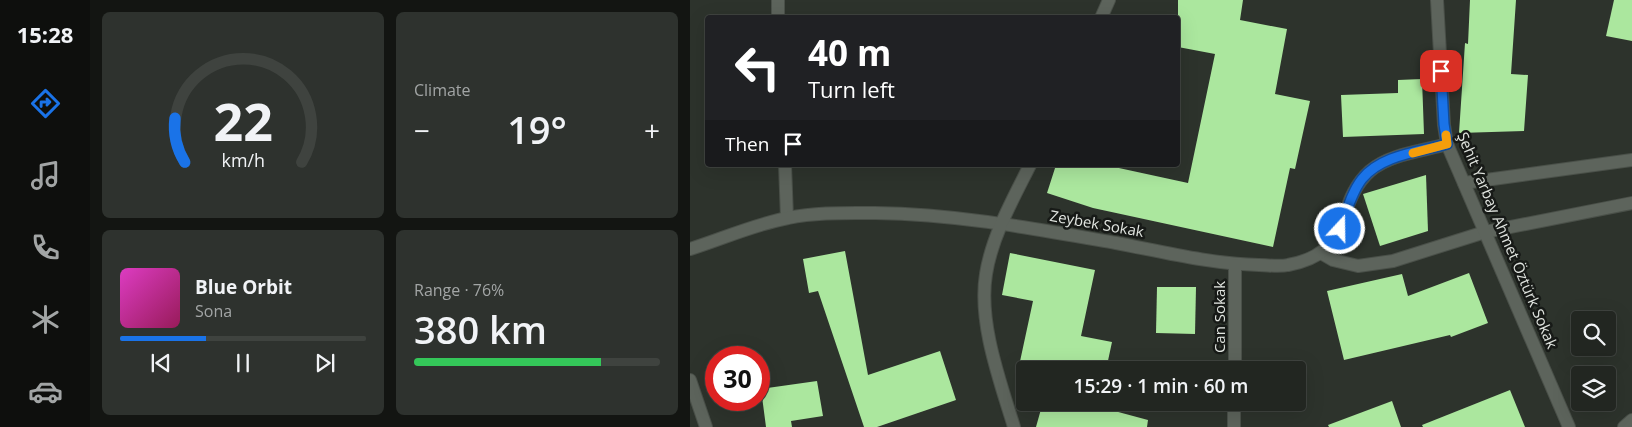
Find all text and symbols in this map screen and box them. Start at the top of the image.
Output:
text: 15:28 [17,19,73,49]
text: 40 m [808,29,891,76]
icon: left [725,35,790,100]
pin [1420,50,1462,92]
icon: arrive [1427,57,1455,85]
text: Turn left [808,74,895,104]
text: Climate [414,79,471,101]
text: 22 [213,85,273,156]
icon: directions [28,86,63,121]
text: 19° [507,103,567,155]
text: − [414,111,430,149]
text: + [644,111,660,149]
street label: Şehit Yarbay Ahmet Öztürk Sokak [1453,129,1563,351]
icon: arrive [779,130,807,158]
text: Then [725,131,769,157]
text: km/h [221,148,265,172]
icon: music [28,158,63,193]
position arrow [1313,202,1365,254]
street label: Zeybek Sokak [1048,205,1146,241]
icon: phone [28,230,63,265]
text: Blue Orbit [195,274,292,300]
text: Range · 76% [414,279,504,301]
street label: Can Sokak [1209,281,1229,353]
text: Sona [195,300,232,322]
icon: climate [28,302,63,337]
text: 380 km [414,303,547,355]
map controls [1571,311,1616,411]
button: search [1571,311,1616,356]
speed limit sign: 30 [705,346,770,411]
icon: previous [147,349,175,377]
icon: pause [229,349,257,377]
icon: next [311,349,339,377]
button: layers [1571,366,1616,411]
text: 15:29 · 1 min · 60 m [1074,373,1248,399]
icon: car [28,374,63,409]

